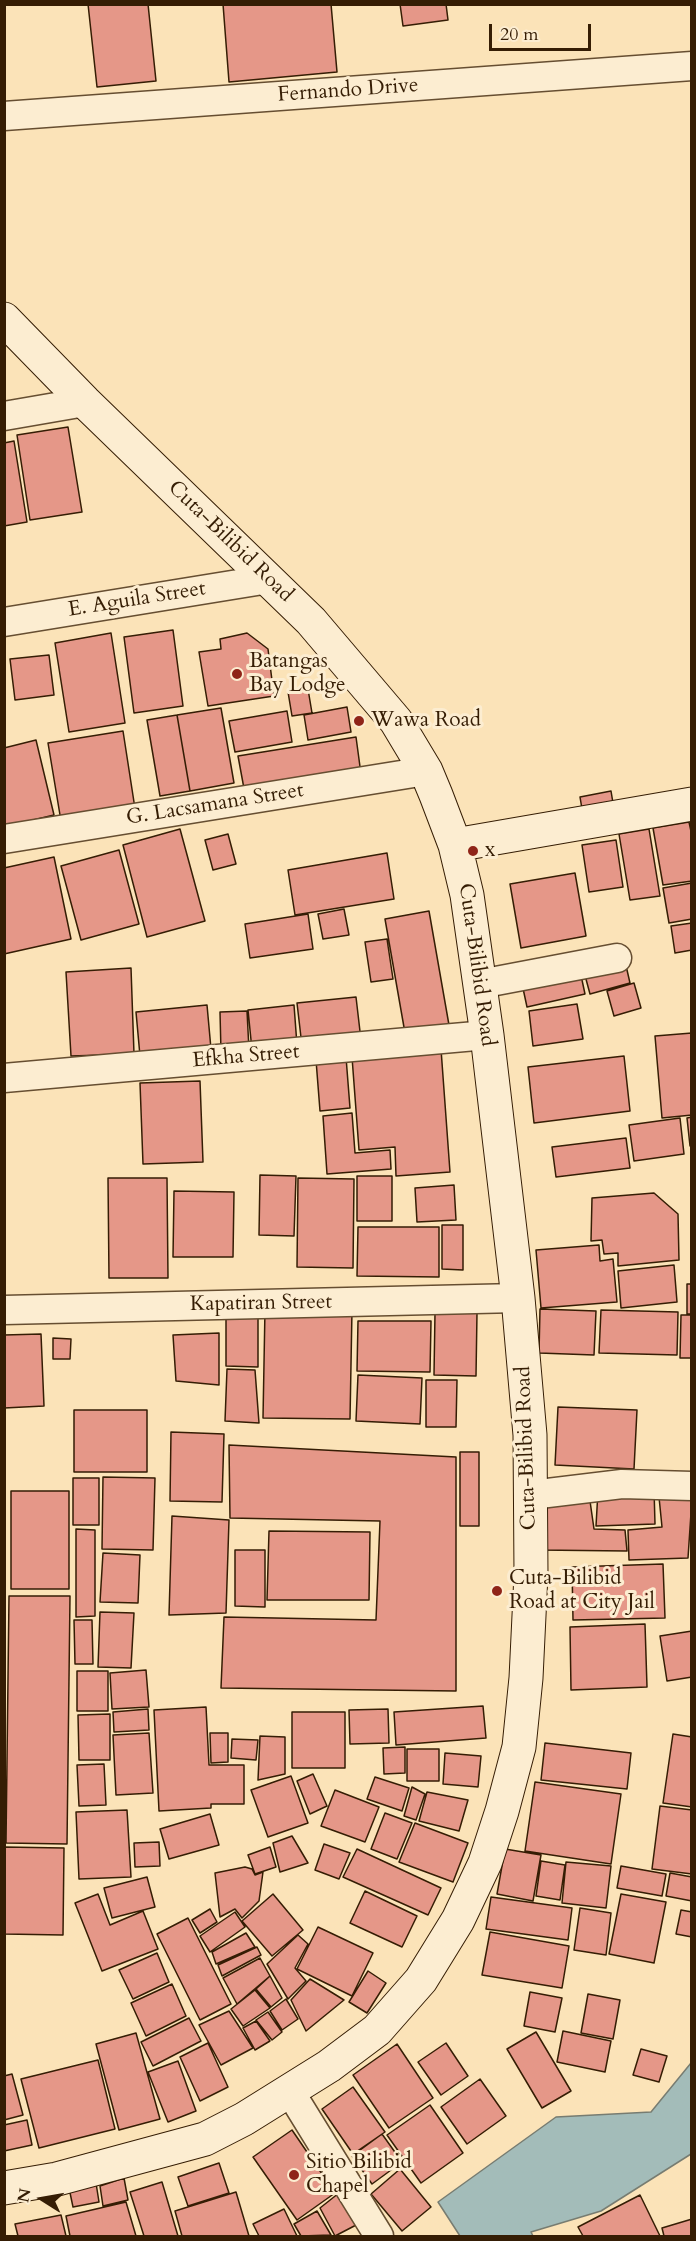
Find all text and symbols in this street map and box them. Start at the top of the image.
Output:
scale bar [492,12,594,50]
text: 20 m [500,22,539,47]
street label: Fernando Drive [277,74,419,108]
street label: Cuta-Bilibid Road [162,476,298,608]
street label: E. Aguila Street [67,577,207,623]
place label: Batangas Bay Lodge [249,649,346,699]
marker: Batangas Bay Lodge [230,667,244,681]
place label: Wawa Road [371,708,481,734]
marker: Wawa Road [352,714,366,728]
street label: G. Lacsamana Street [125,779,305,831]
place label: x [485,838,495,864]
marker: x [466,844,480,858]
street label: Cuta-Bilibid Road [452,882,500,1048]
street label: Efkha Street [191,1040,301,1074]
street label: Kapatiran Street [190,1290,332,1318]
street label: Cuta-Bilibid Road [512,1365,542,1531]
place label: Cuta-Bilibid Road at City Jail [509,1566,655,1616]
marker: Cuta-Bilibid Road at City Jail [490,1584,504,1598]
place label: Sitio Bilibid Chapel [306,2150,412,2200]
marker: Sitio Bilibid Chapel [287,2168,301,2182]
north arrow [12,2169,72,2229]
text: N [12,2187,36,2204]

